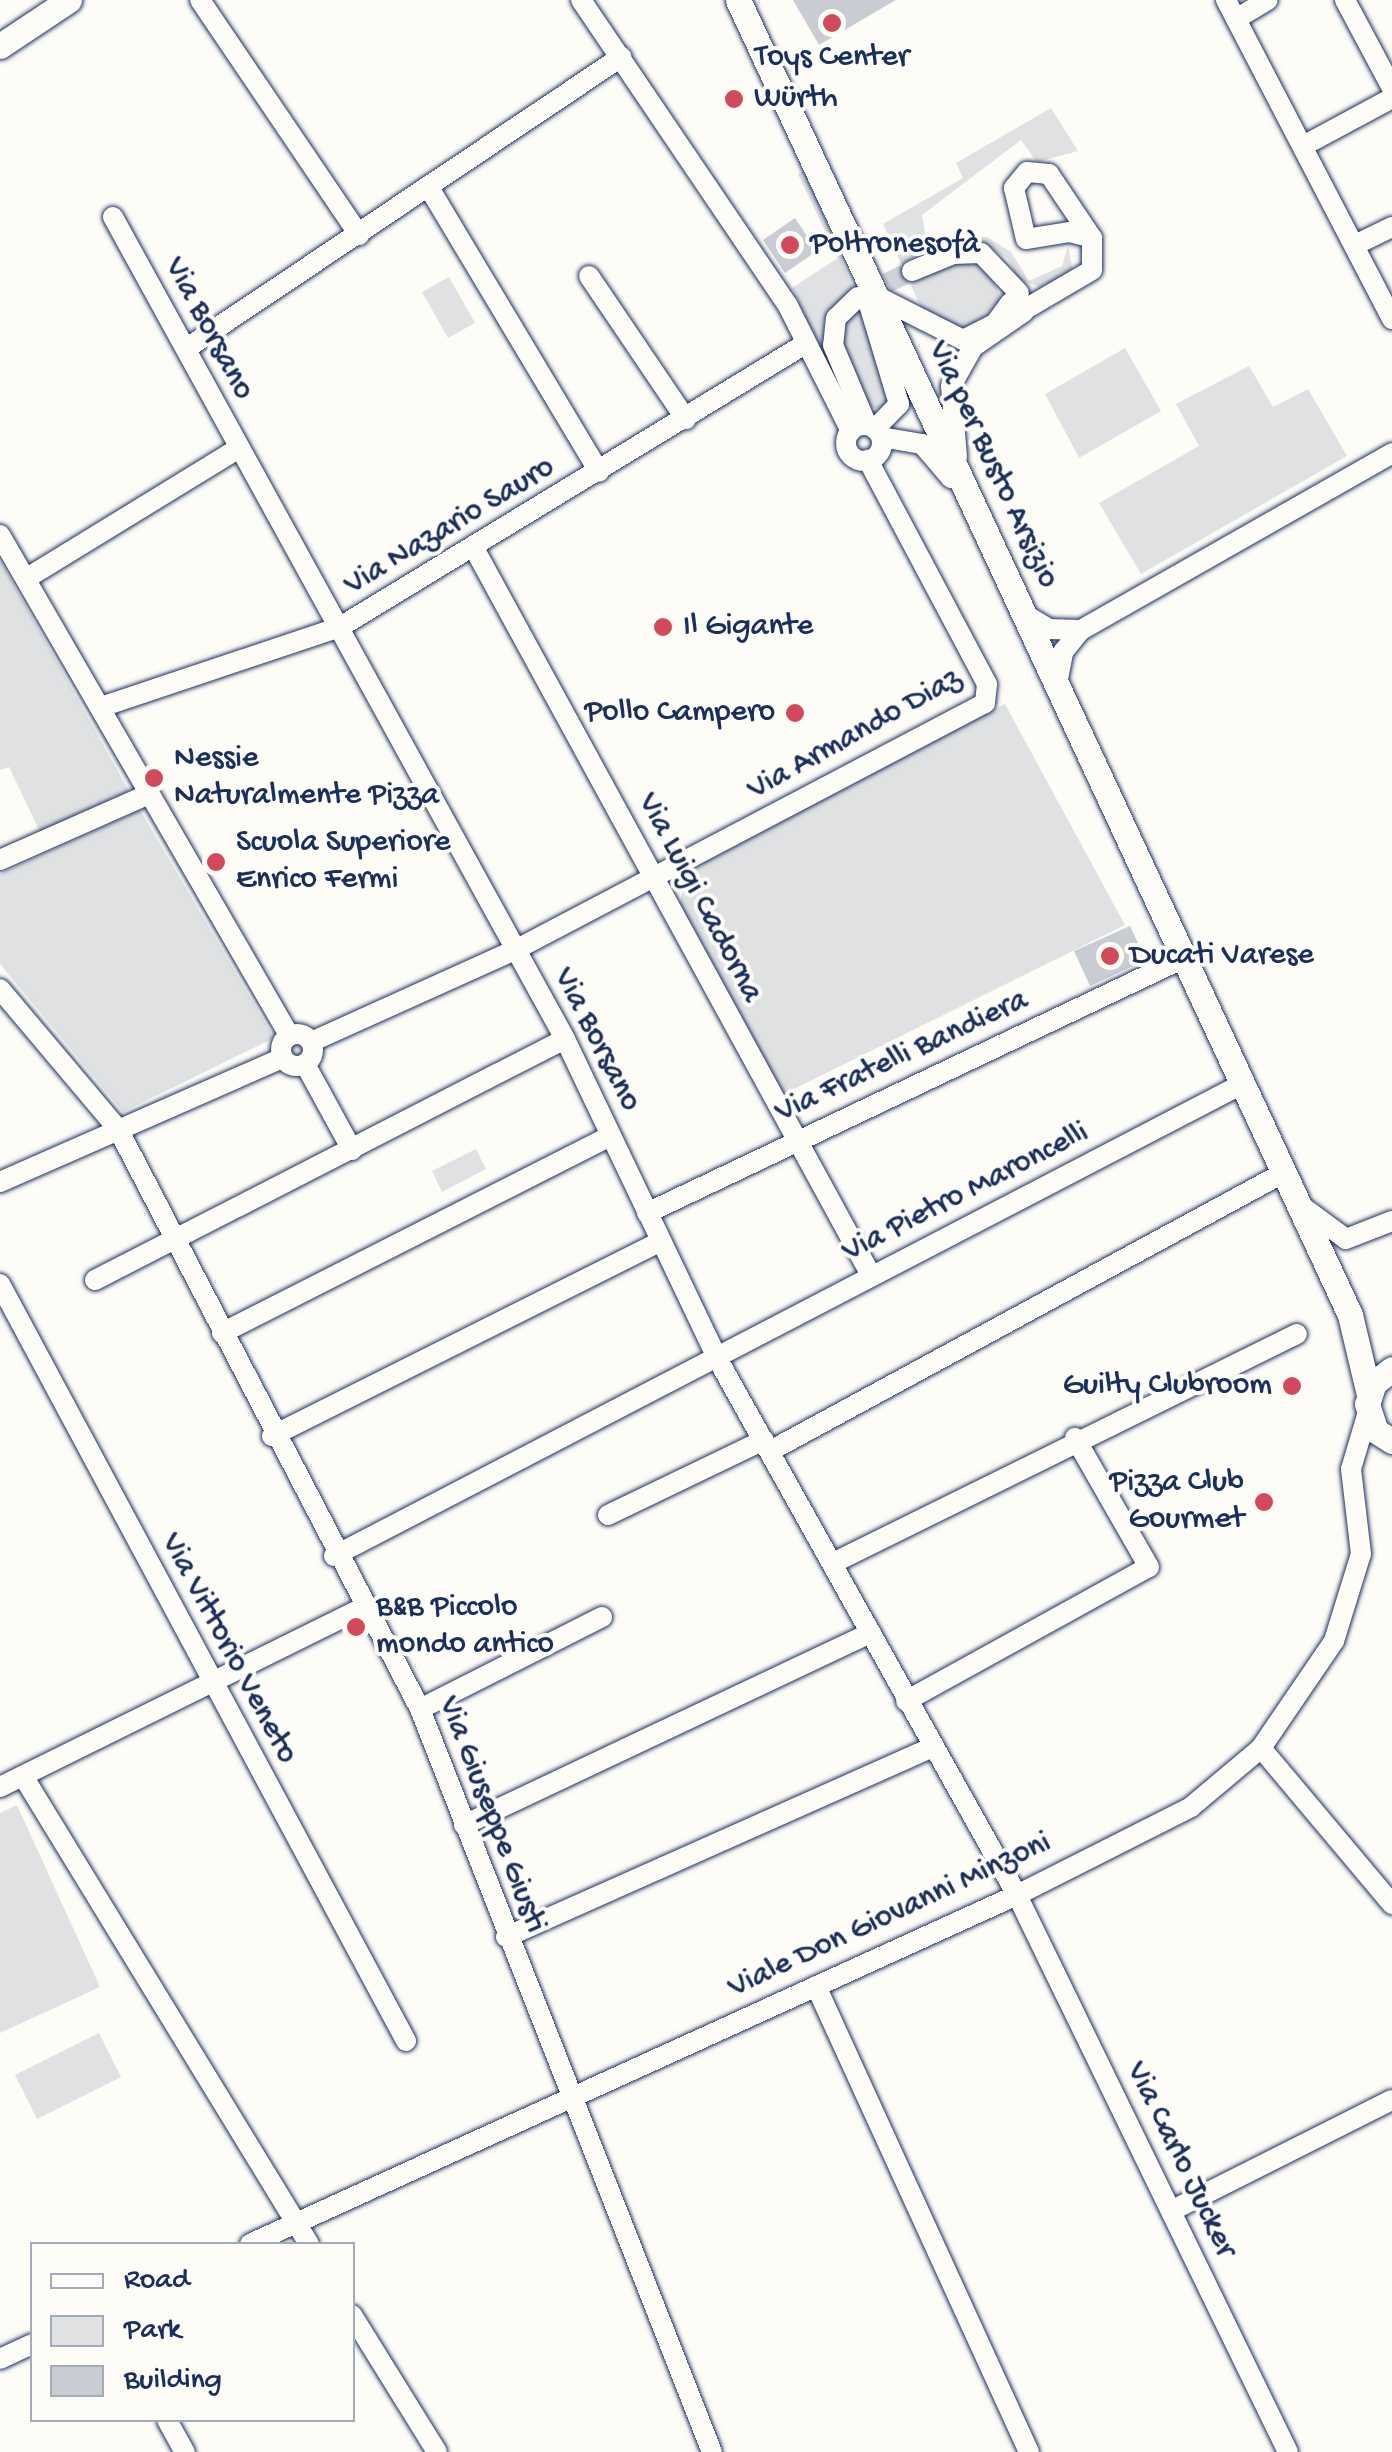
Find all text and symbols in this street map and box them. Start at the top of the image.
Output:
marker: Toys Center [821,12,843,34]
place label: Toys Center [755,39,909,77]
place label: Würth [754,80,838,118]
marker: Würth [723,88,745,110]
place label: Poltronesofà [810,226,980,264]
marker: Poltronesofà [779,234,801,256]
street label: Via Borsano [154,251,262,407]
street label: Via per Busto Arsizio [918,335,1066,595]
street label: Via Nazario Sauro [338,449,562,605]
place label: Il Gigante [683,608,813,646]
marker: Il Gigante [652,616,674,638]
street label: Via Armando Diaz [741,660,969,810]
place label: Pollo Campero [584,694,775,732]
marker: Pollo Campero [784,702,806,724]
place label: Nessie Naturalmente Pizza [174,741,439,816]
marker: Nessie Naturalmente Pizza [143,767,165,789]
street label: Via Luigi Cadorna [628,787,770,1009]
place label: Scuola Superiore Enrico Fermi [236,825,451,900]
marker: Scuola Superiore Enrico Fermi [205,851,227,873]
place label: Ducati Varese [1130,937,1314,975]
marker: Ducati Varese [1099,945,1121,967]
street label: Via Borsano [544,962,648,1118]
street label: Via Fratelli Bandiera [770,982,1034,1132]
street label: Via Pietro Maroncelli [836,1114,1096,1272]
place label: Guilty Clubroom [1063,1367,1272,1405]
marker: Guilty Clubroom [1281,1375,1303,1397]
place label: Pizza Club Gourmet [1110,1465,1244,1540]
marker: Pizza Club Gourmet [1253,1491,1275,1513]
street label: Via Vittorio Veneto [151,1527,305,1771]
place label: B&B Piccolo mondo antico [376,1590,554,1665]
marker: B&B Piccolo mondo antico [345,1616,367,1638]
street label: Via Giuseppe Giusti [428,1691,554,1939]
street label: Viale Don Giovanni Minzoni [723,1824,1057,2008]
street label: Via Carlo Jucker [1116,2056,1244,2264]
legend [30,2242,355,2422]
text: Road [124,2264,190,2299]
text: Park [124,2314,181,2349]
text: Building [124,2364,222,2399]

